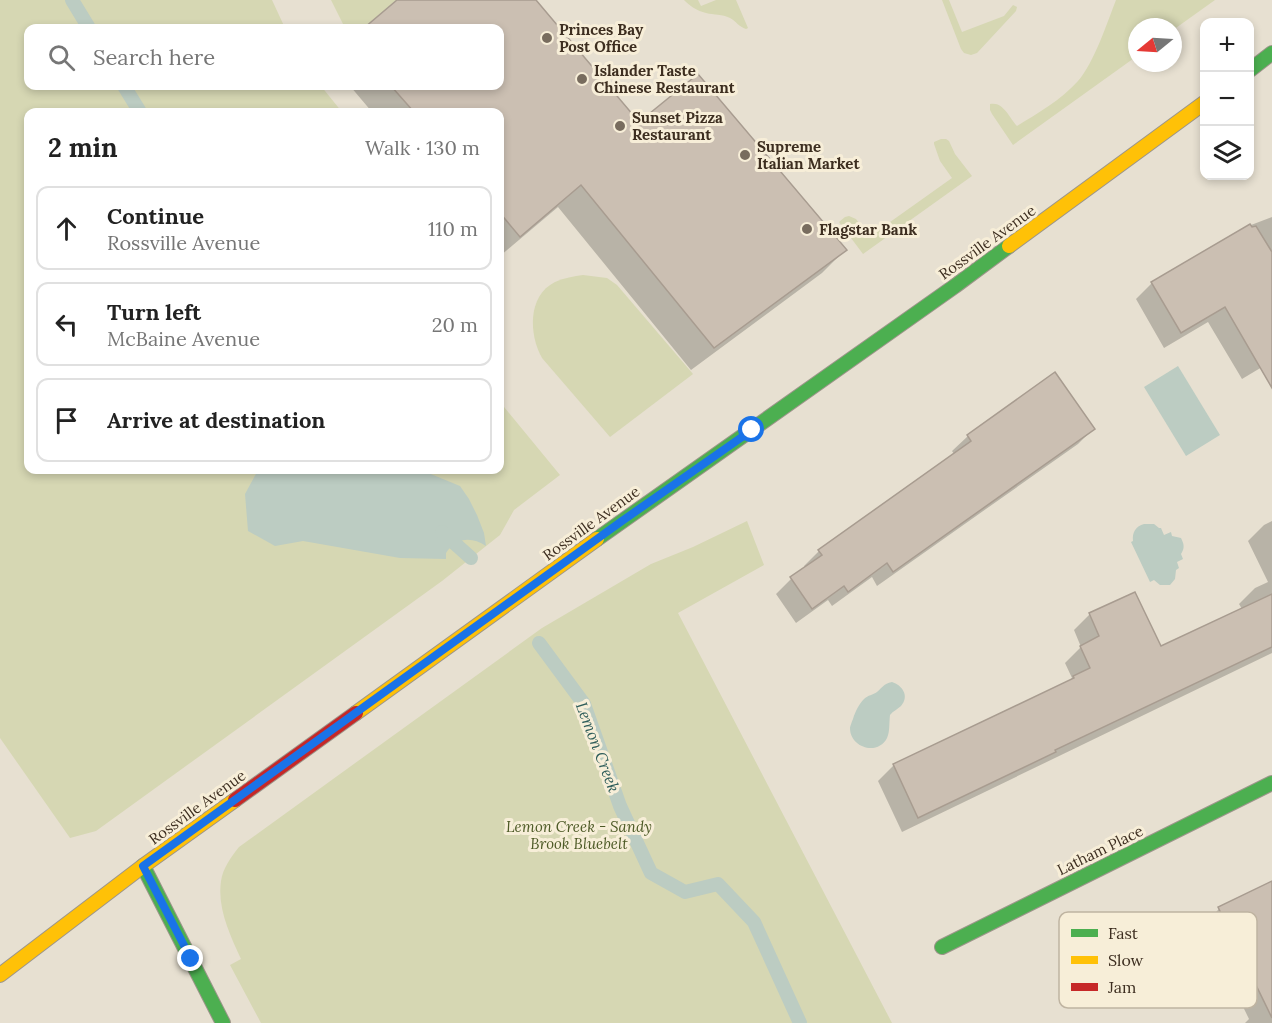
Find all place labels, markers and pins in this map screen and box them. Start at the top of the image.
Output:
place label: Princes Bay Post Office [559,20,644,56]
marker: Princes Bay Post Office [540,31,554,45]
place label: Islander Taste Chinese Restaurant [594,61,736,97]
marker: Islander Taste Chinese Restaurant [575,72,589,86]
place label: Sunset Pizza Restaurant [632,108,723,144]
marker: Sunset Pizza Restaurant [613,119,627,133]
place label: Supreme Italian Market [757,137,860,173]
marker: Supreme Italian Market [738,148,752,162]
place label: Flagstar Bank [819,220,917,239]
marker: Flagstar Bank [800,222,814,236]

